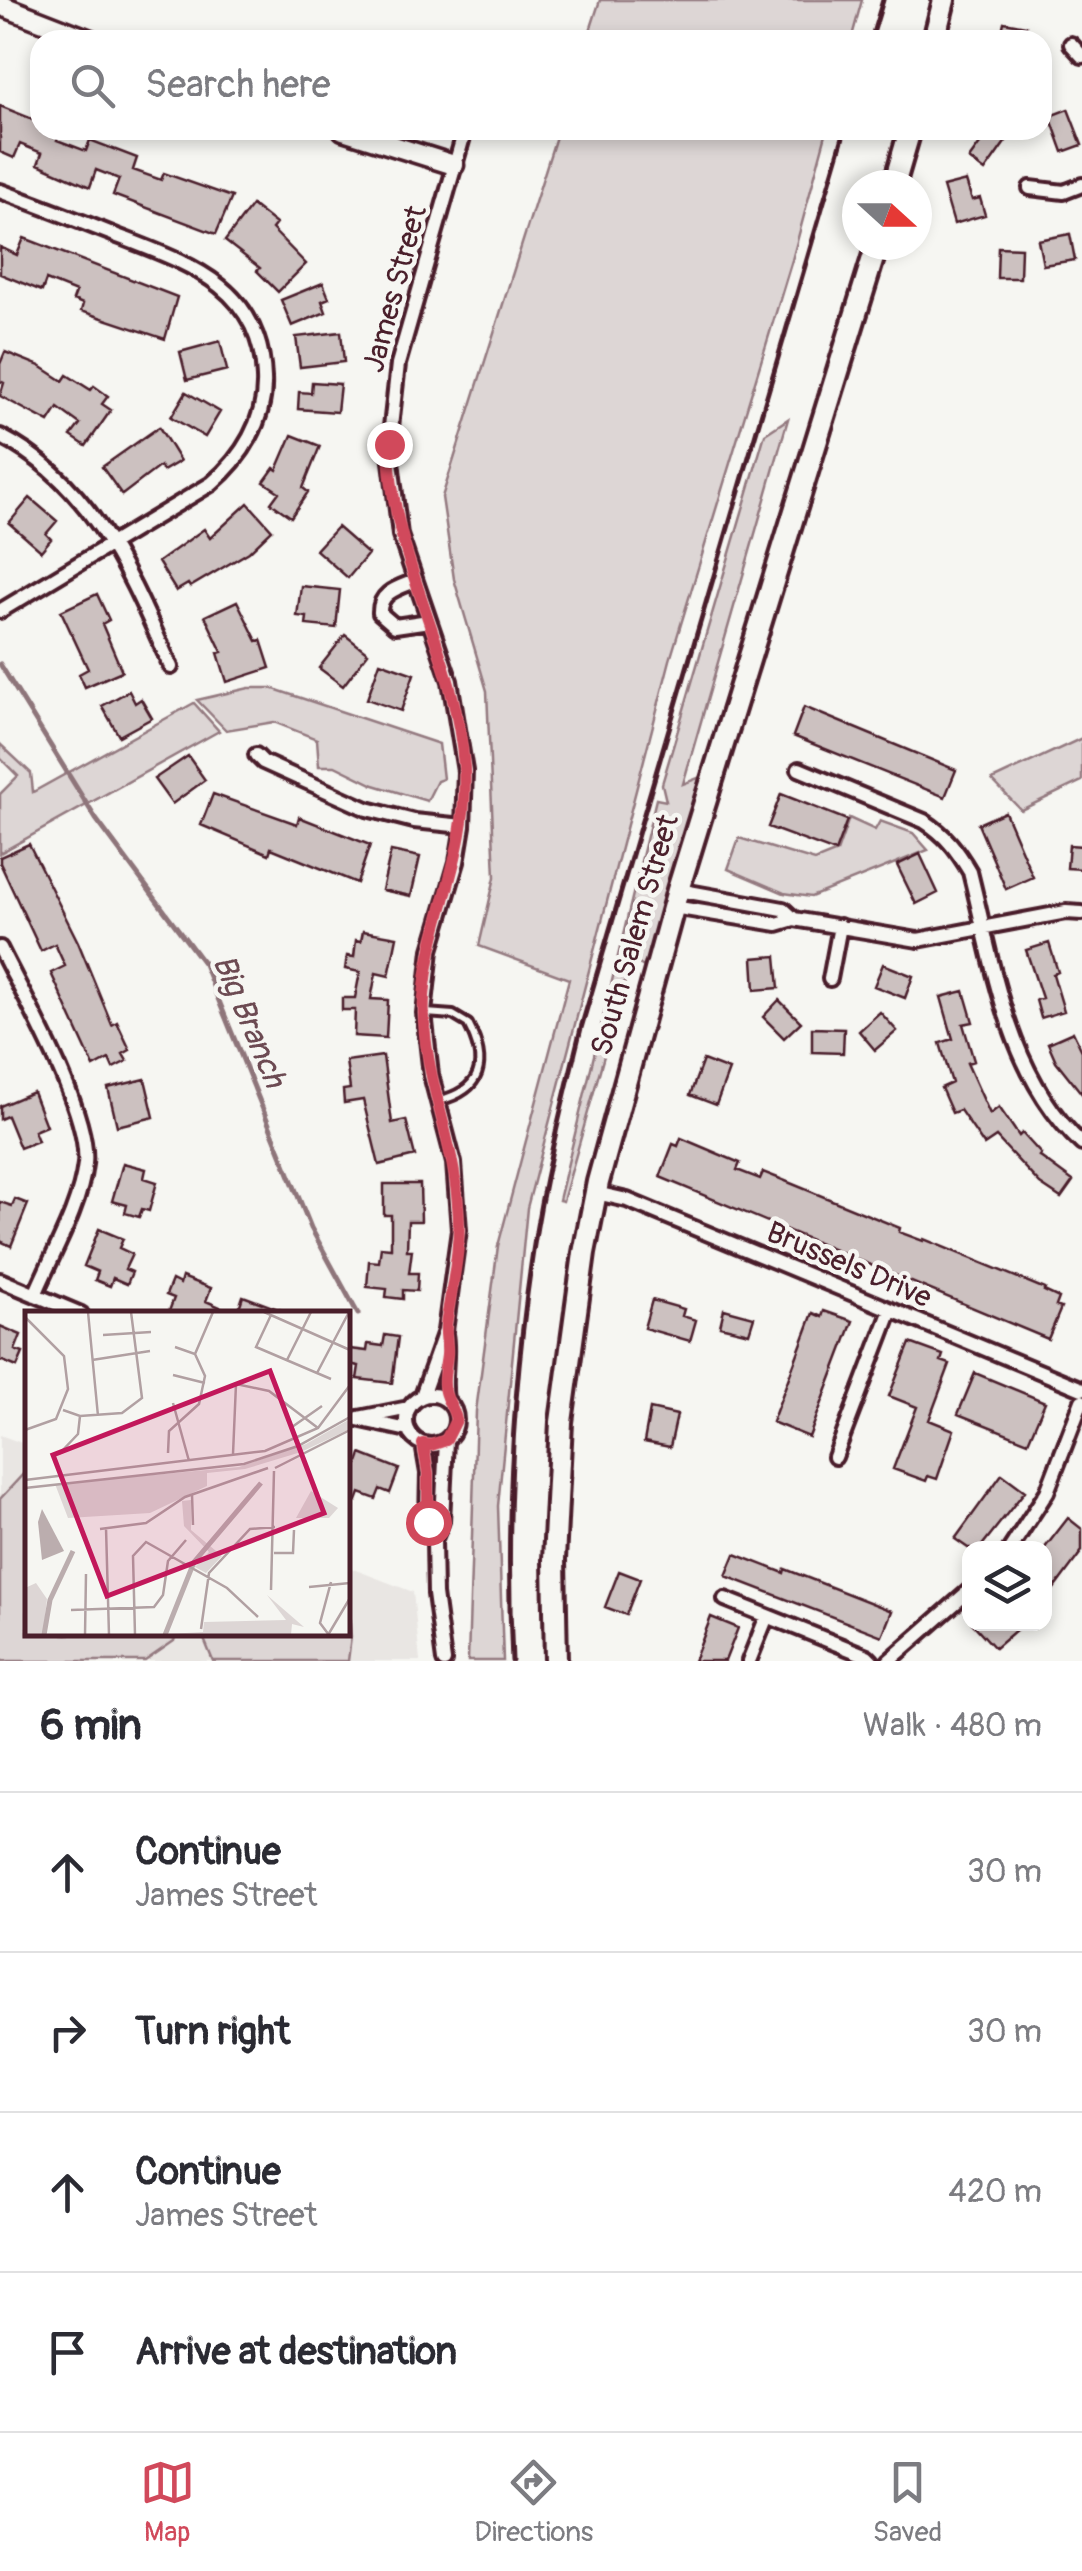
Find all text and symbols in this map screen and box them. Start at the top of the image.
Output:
search box [30,30,1052,140]
icon: search [65,58,120,113]
text: Search here [145,61,331,109]
north arrow [842,170,932,260]
street label: James Street [355,201,435,376]
route end [367,422,413,468]
street label: South Salem Street [583,809,687,1060]
water label: Big Branch [203,949,295,1095]
street label: Brussels Drive [761,1214,937,1316]
inset map [25,1311,350,1636]
route start [406,1500,452,1546]
map controls [962,1541,1052,1631]
button: layers [962,1541,1052,1631]
text: 6 min [40,1700,142,1752]
text: Walk · 480 m [863,1706,1042,1746]
text: Continue [135,1828,281,1876]
icon: ahead [40,1845,95,1900]
text: 30 m [967,1852,1042,1892]
text: James Street [135,1876,317,1916]
icon: right [40,2005,95,2060]
text: Turn right [135,2008,290,2056]
text: 30 m [967,2012,1042,2052]
text: Continue [135,2148,281,2196]
icon: ahead [40,2165,95,2220]
text: 420 m [948,2172,1042,2212]
text: James Street [135,2196,317,2236]
icon: arrive [40,2325,95,2380]
text: Arrive at destination [135,2328,457,2376]
tab: Map [140,2455,195,2550]
tab: Directions [474,2455,593,2550]
tab: Saved [873,2455,942,2550]

